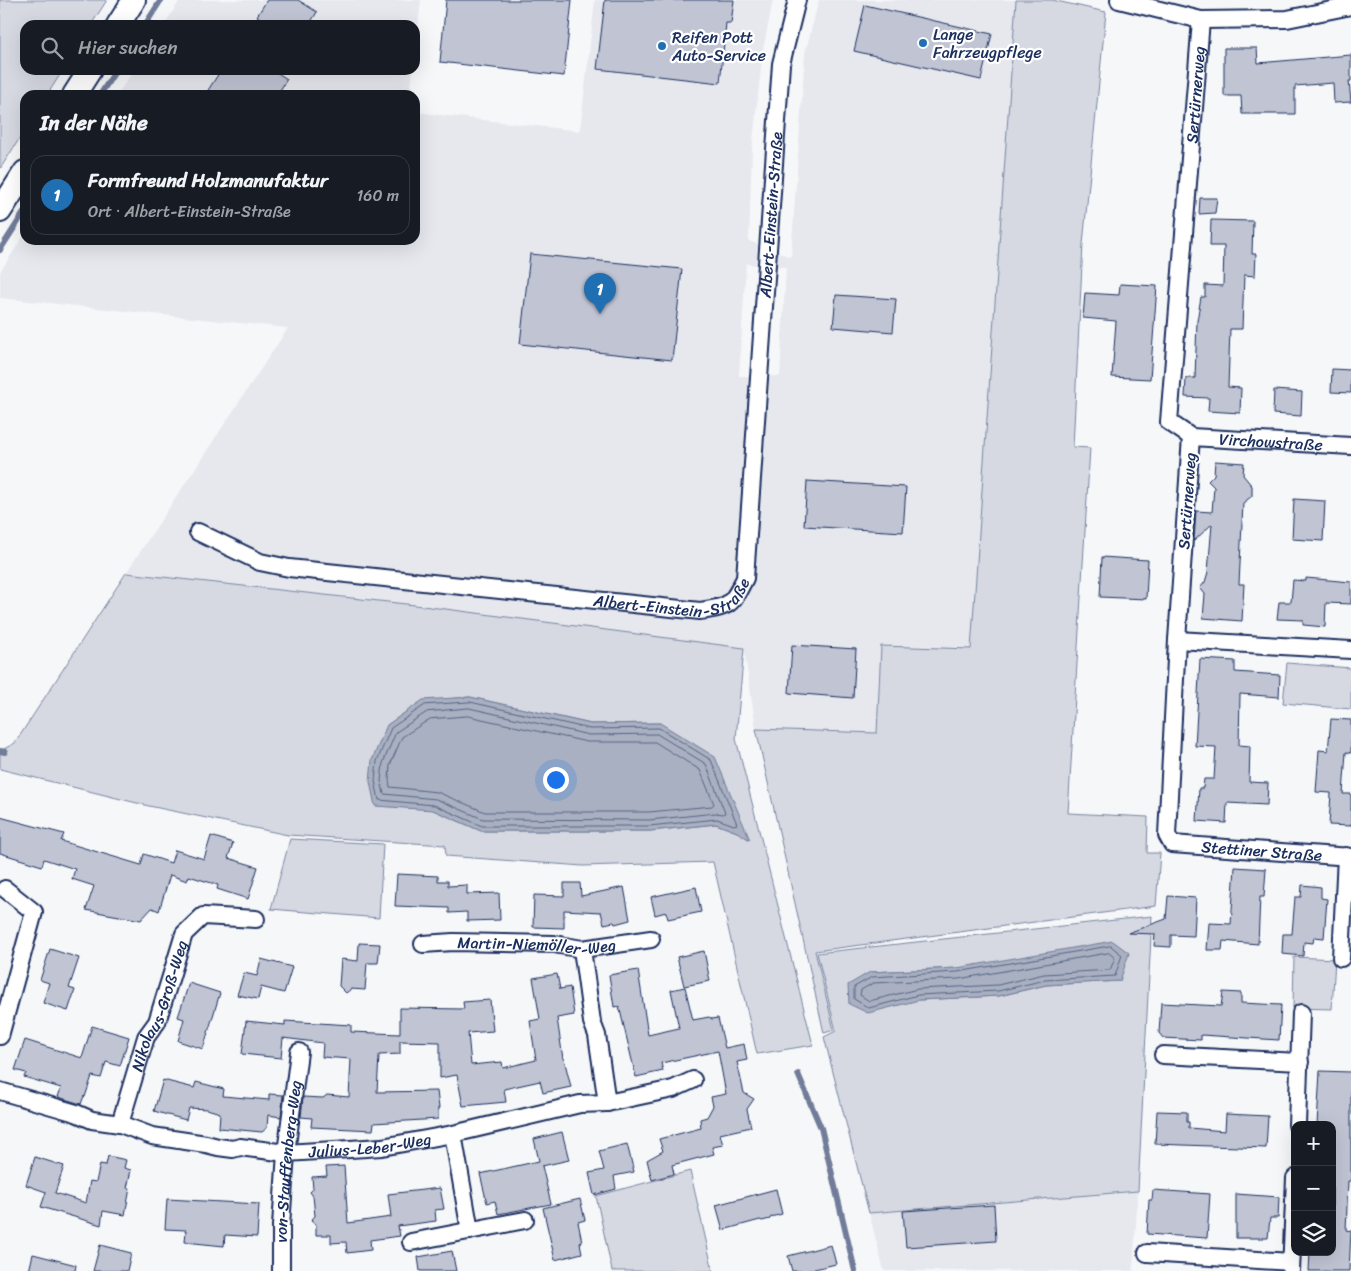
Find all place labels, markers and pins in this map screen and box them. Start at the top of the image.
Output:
place label: Lange Fahrzeugpflege [933,20,1042,67]
place label: Reifen Pott Auto-Service [671,23,766,70]
marker: Lange Fahrzeugpflege [917,37,929,49]
marker: Reifen Pott Auto-Service [656,40,668,52]
pin: 1 [584,273,616,314]

